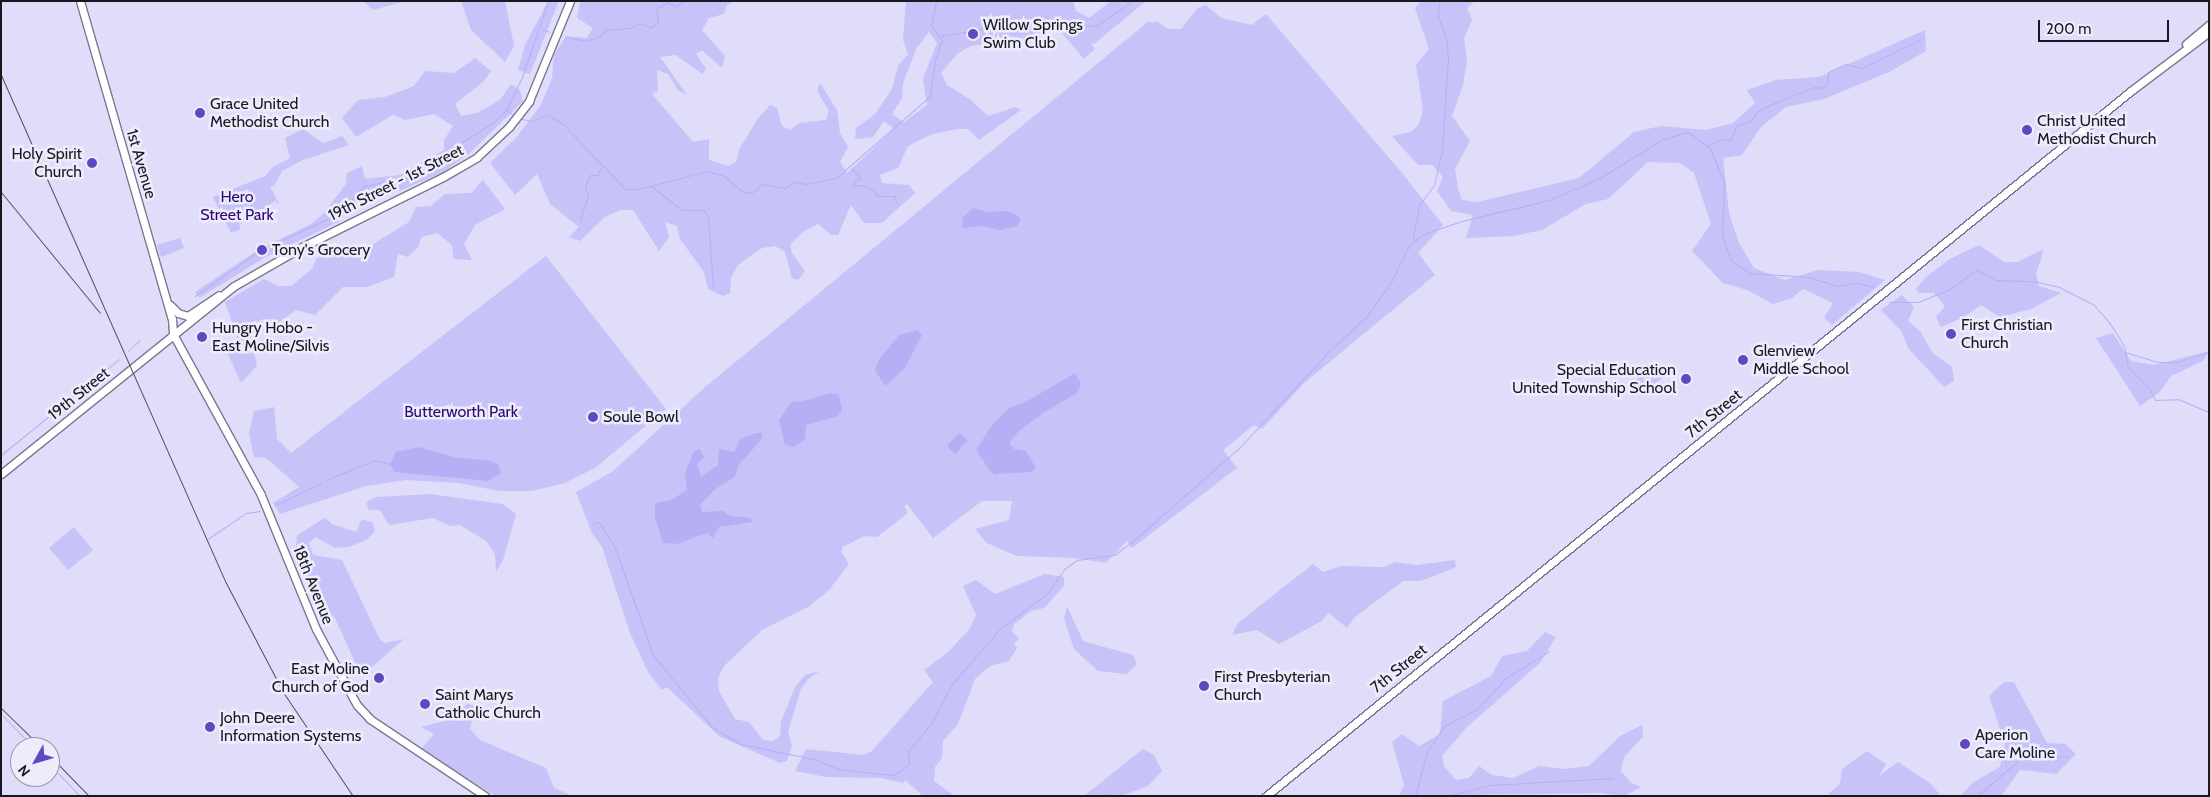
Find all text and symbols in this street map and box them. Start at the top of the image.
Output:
scale bar [2040,10,2171,42]
place label: Willow Springs Swim Club [983,15,1083,53]
text: 200 m [2046,20,2091,38]
marker: Willow Springs Swim Club [967,28,979,40]
place label: Grace United Methodist Church [210,94,329,132]
marker: Grace United Methodist Church [194,107,206,119]
place label: Christ United Methodist Church [2037,111,2156,149]
marker: Christ United Methodist Church [2021,124,2033,136]
street label: 1st Avenue [122,127,160,201]
street label: 19th Street - 1st Street [325,141,467,225]
place label: Holy Spirit Church [11,144,82,182]
marker: Holy Spirit Church [86,157,98,169]
park label: Hero Street Park [200,187,274,225]
place label: Tony's Grocery [272,240,370,260]
marker: Tony's Grocery [256,244,268,256]
place label: First Christian Church [1961,315,2052,353]
place label: Hungry Hobo - East Moline/Silvis [212,318,329,356]
marker: First Christian Church [1945,328,1957,340]
marker: Hungry Hobo - East Moline/Silvis [196,331,208,343]
place label: Glenview Middle School [1753,341,1849,379]
marker: Glenview Middle School [1737,354,1749,366]
place label: Special Education United Township School [1512,360,1676,398]
street label: 19th Street [45,364,113,424]
marker: Special Education United Township School [1680,373,1692,385]
street label: 7th Street [1682,386,1746,442]
park label: Butterworth Park [404,402,518,422]
place label: Soule Bowl [603,407,679,427]
marker: Soule Bowl [587,411,599,423]
street label: 18th Avenue [288,543,338,627]
street label: 7th Street [1367,641,1431,697]
place label: East Moline Church of God [272,659,369,697]
place label: First Presbyterian Church [1214,667,1330,705]
marker: East Moline Church of God [373,672,385,684]
marker: First Presbyterian Church [1198,680,1210,692]
place label: Saint Marys Catholic Church [435,685,541,723]
marker: Saint Marys Catholic Church [419,698,431,710]
place label: John Deere Information Systems [220,708,361,746]
marker: John Deere Information Systems [204,721,216,733]
place label: Aperion Care Moline [1975,725,2055,763]
north arrow [10,737,60,787]
marker: Aperion Care Moline [1959,738,1971,750]
text: N [14,761,34,780]

